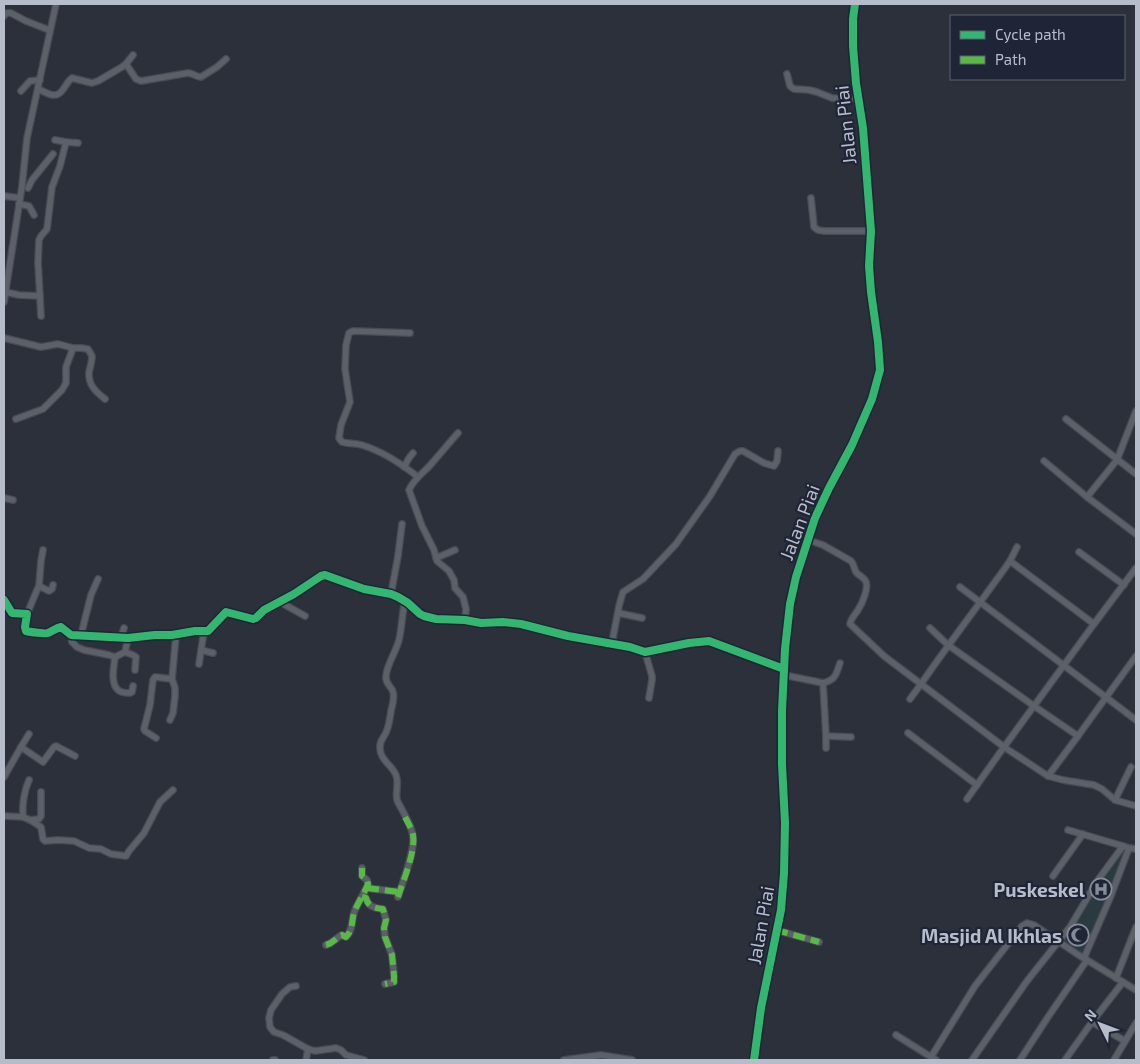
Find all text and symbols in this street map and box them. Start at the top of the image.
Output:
legend [950,15,1125,80]
text: Cycle path [995,25,1066,43]
text: Path [995,50,1026,68]
street label: Jalan Piai [829,84,861,166]
street label: Jalan Piai [774,481,824,563]
hospital icon: Puskeskel [1089,877,1113,901]
place label: Puskeskel [994,878,1086,901]
street label: Jalan Piai [742,884,778,966]
mosque icon: Masjid Al Ikhlas [1066,923,1090,947]
place label: Masjid Al Ikhlas [921,924,1062,947]
north arrow [1075,999,1125,1049]
text: N [1080,1006,1100,1024]

